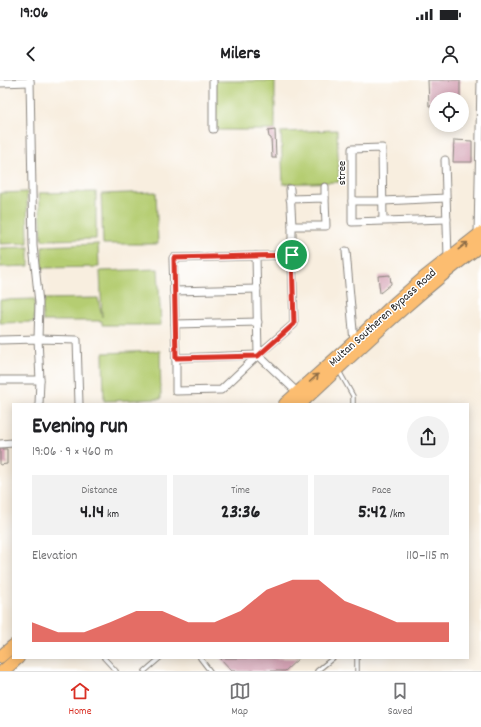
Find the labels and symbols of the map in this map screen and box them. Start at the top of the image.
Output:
street label: stree [334,161,351,185]
pin [275,238,309,272]
one-way arrow [458,241,469,250]
street label: Multan Southeren Bypass Road [325,265,441,371]
one-way arrow [309,373,319,383]

